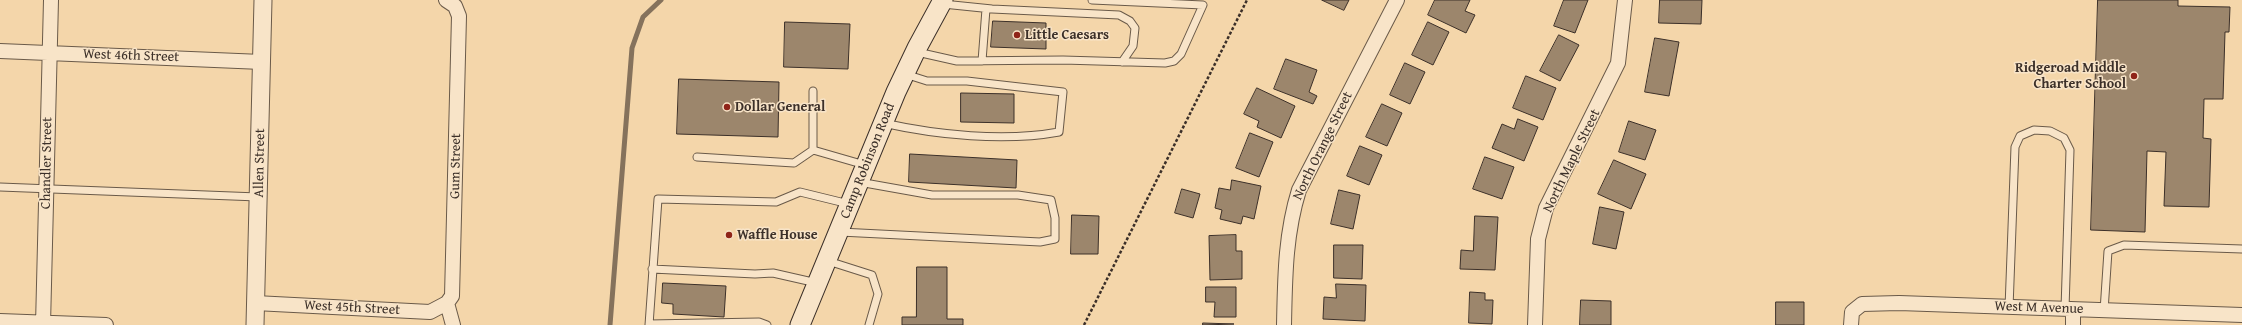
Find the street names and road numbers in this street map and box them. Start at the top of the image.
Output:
street label: West 46th Street [83,46,179,66]
street label: North Orange Street [1289,89,1357,203]
street label: Camp Robinson Road [837,101,899,221]
street label: North Maple Street [1540,107,1604,215]
street label: Chandler Street [38,117,56,209]
street label: Allen Street [251,128,269,198]
street label: Gum Street [447,133,465,199]
street label: West 45th Street [303,297,401,319]
street label: West M Avenue [1994,298,2084,318]

